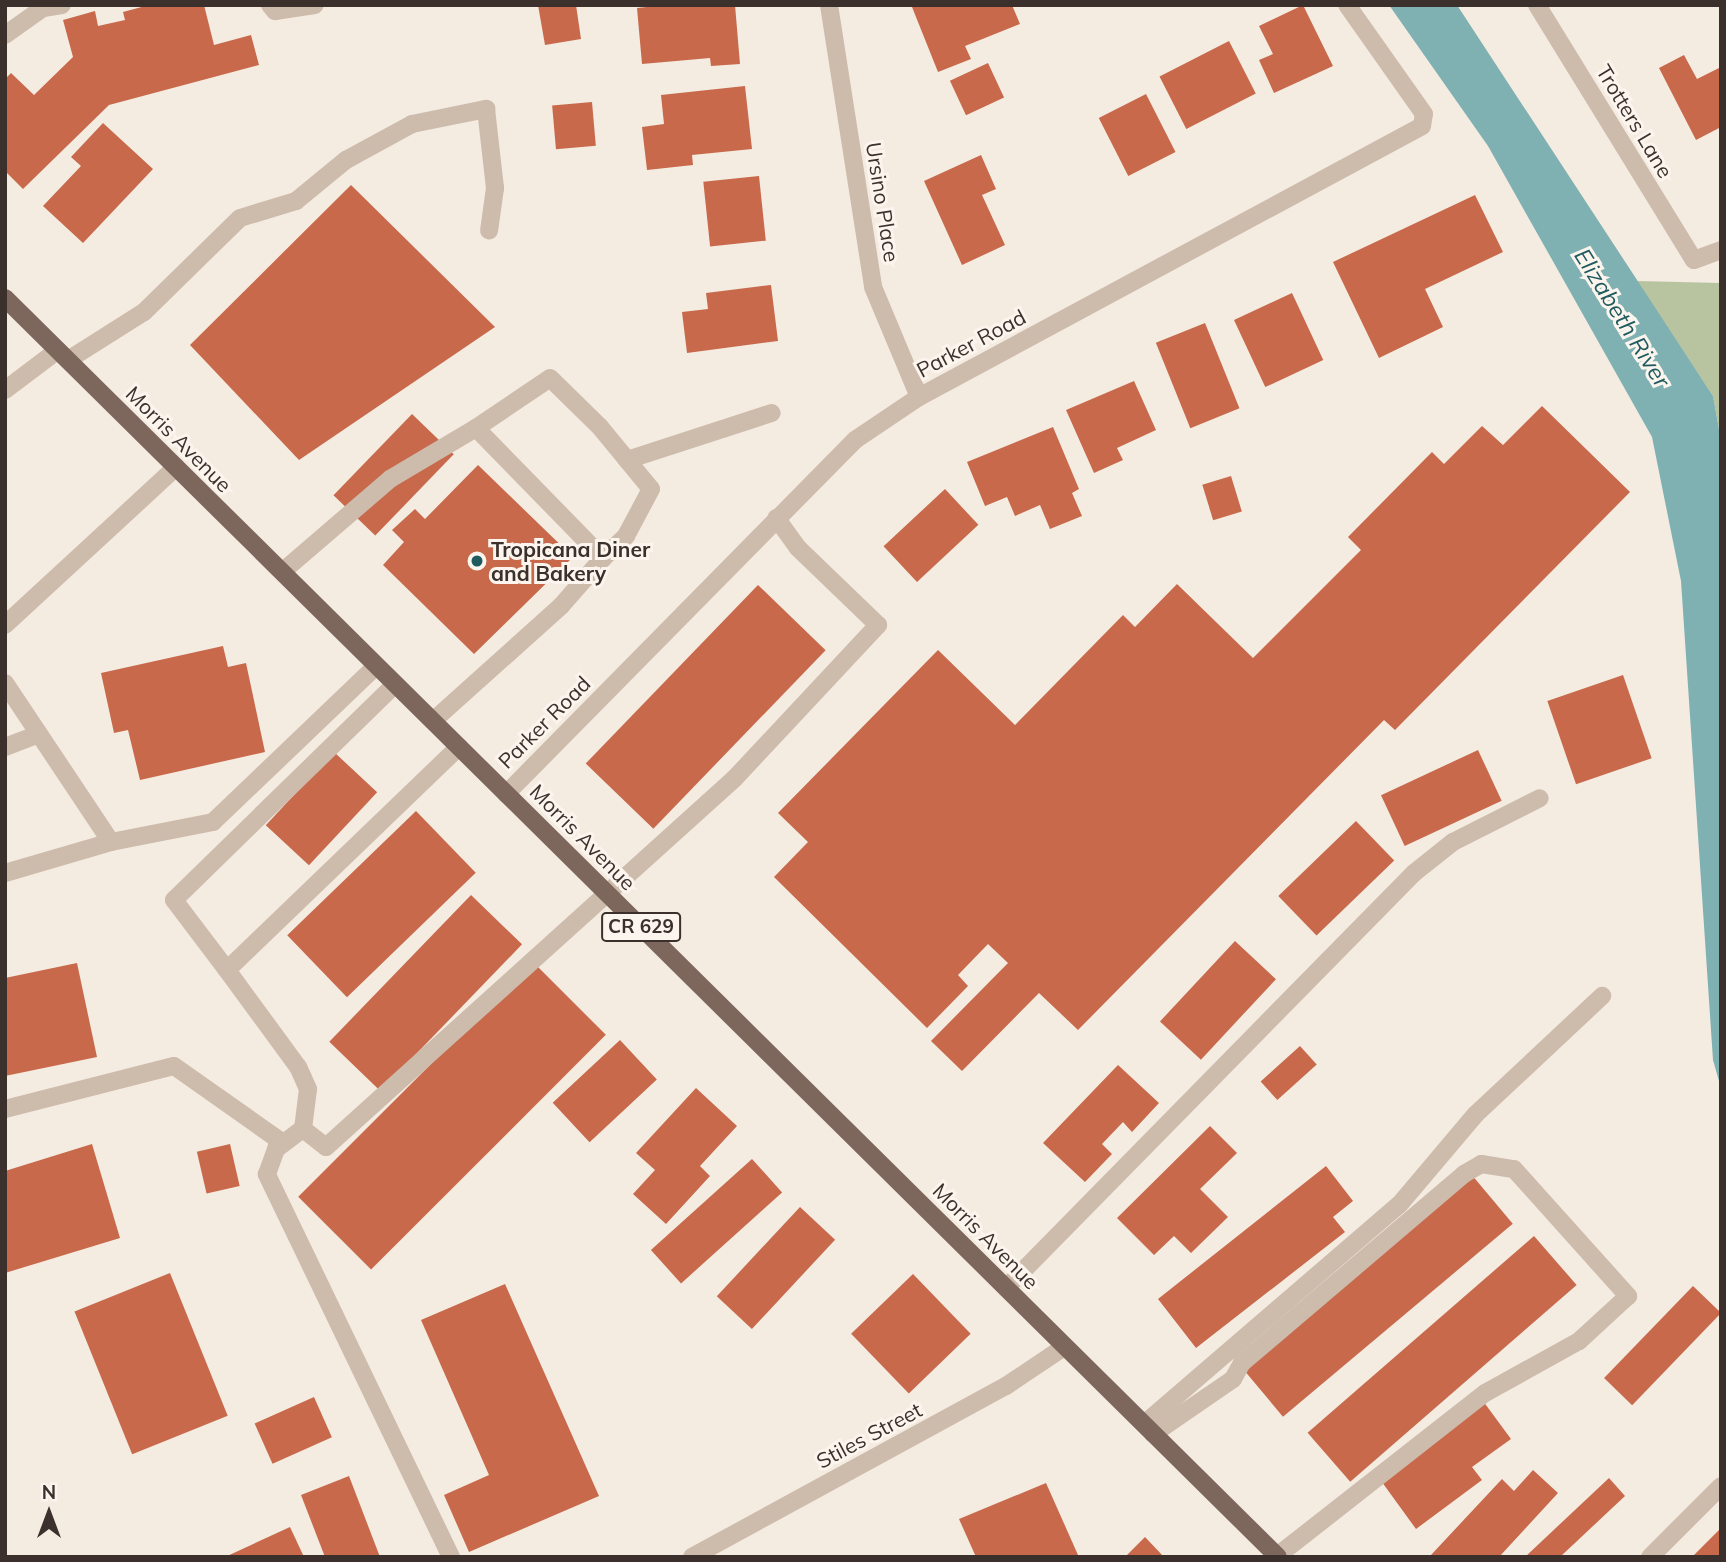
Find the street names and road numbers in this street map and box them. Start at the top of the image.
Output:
street label: Trotters Lane [1591,60,1679,182]
street label: Ursino Place [861,140,905,264]
street label: Parker Road [912,304,1030,382]
street label: Morris Avenue [121,381,237,497]
street label: Parker Road [493,671,595,773]
street label: Morris Avenue [525,779,641,895]
road number: CR 629 [601,911,681,942]
street label: Morris Avenue [928,1178,1044,1294]
street label: Stiles Street [812,1397,926,1473]

